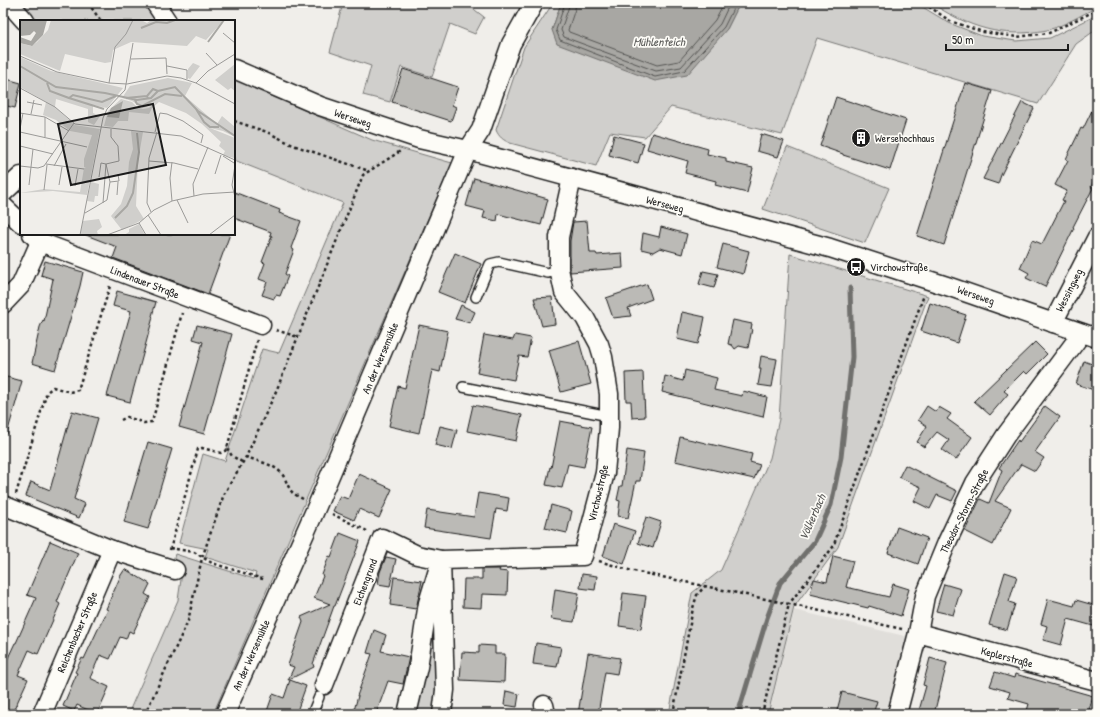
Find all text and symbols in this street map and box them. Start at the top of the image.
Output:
inset map [20,20,235,235]
scale bar [946,26,1068,52]
text: 50 m [952,31,973,48]
water label: Mühlenteich [633,33,686,50]
street label: Werseweg [333,105,374,131]
building icon: Wersehochhaus [850,127,872,149]
place label: Wersehochhaus [875,131,935,145]
street label: Werseweg [645,192,685,216]
bus stop icon: Virchowstraße [845,256,867,278]
place label: Virchowstraße [870,260,929,274]
street label: Lindenauer Straße [109,262,182,302]
street label: Wessingweg [1052,266,1086,314]
street label: Werseweg [956,282,997,308]
street label: An der Wersemühle [359,320,402,396]
street label: Virchowstraße [585,463,611,523]
street label: Theodor-Storm-Straße [937,466,992,556]
water label: Völkerbach [794,491,830,543]
street label: Eichengrund [350,556,380,607]
street label: Reichenbacher Straße [54,589,101,675]
street label: An der Wersemühle [229,617,273,693]
street label: Keplerstraße [980,643,1035,671]

